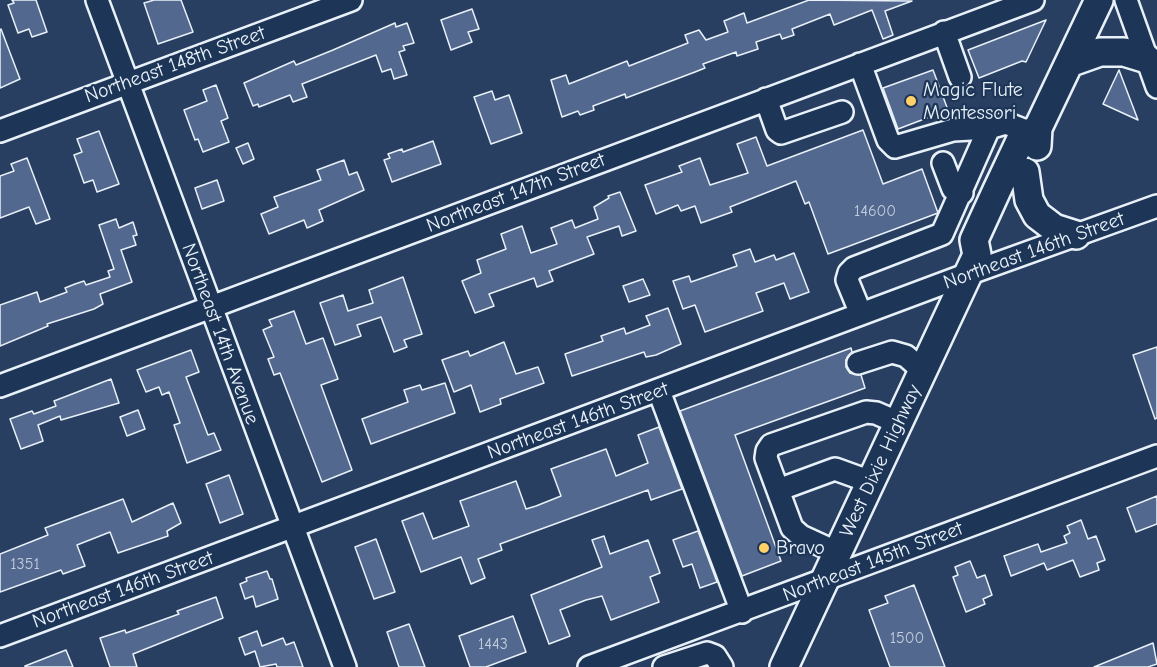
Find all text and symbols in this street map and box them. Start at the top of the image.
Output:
street label: Northeast 148th Street [82,21,268,109]
place label: Magic Flute Montessori [923,78,1023,125]
marker: Magic Flute Montessori [904,94,918,108]
street label: Northeast 147th Street [423,148,609,238]
house number: 14600 [854,201,896,221]
street label: Northeast 146th Street [940,207,1128,295]
street label: Northeast 14th Avenue [176,240,264,428]
street label: Northeast 146th Street [484,377,672,465]
street label: West Dixie Highway [835,381,927,541]
street label: Northeast 145th Street [780,517,966,607]
place label: Bravo [776,536,825,560]
marker: Bravo [757,541,771,555]
street label: Northeast 146th Street [29,546,217,634]
house number: 1351 [10,554,40,574]
house number: 1500 [890,628,924,648]
house number: 1443 [478,634,508,654]

